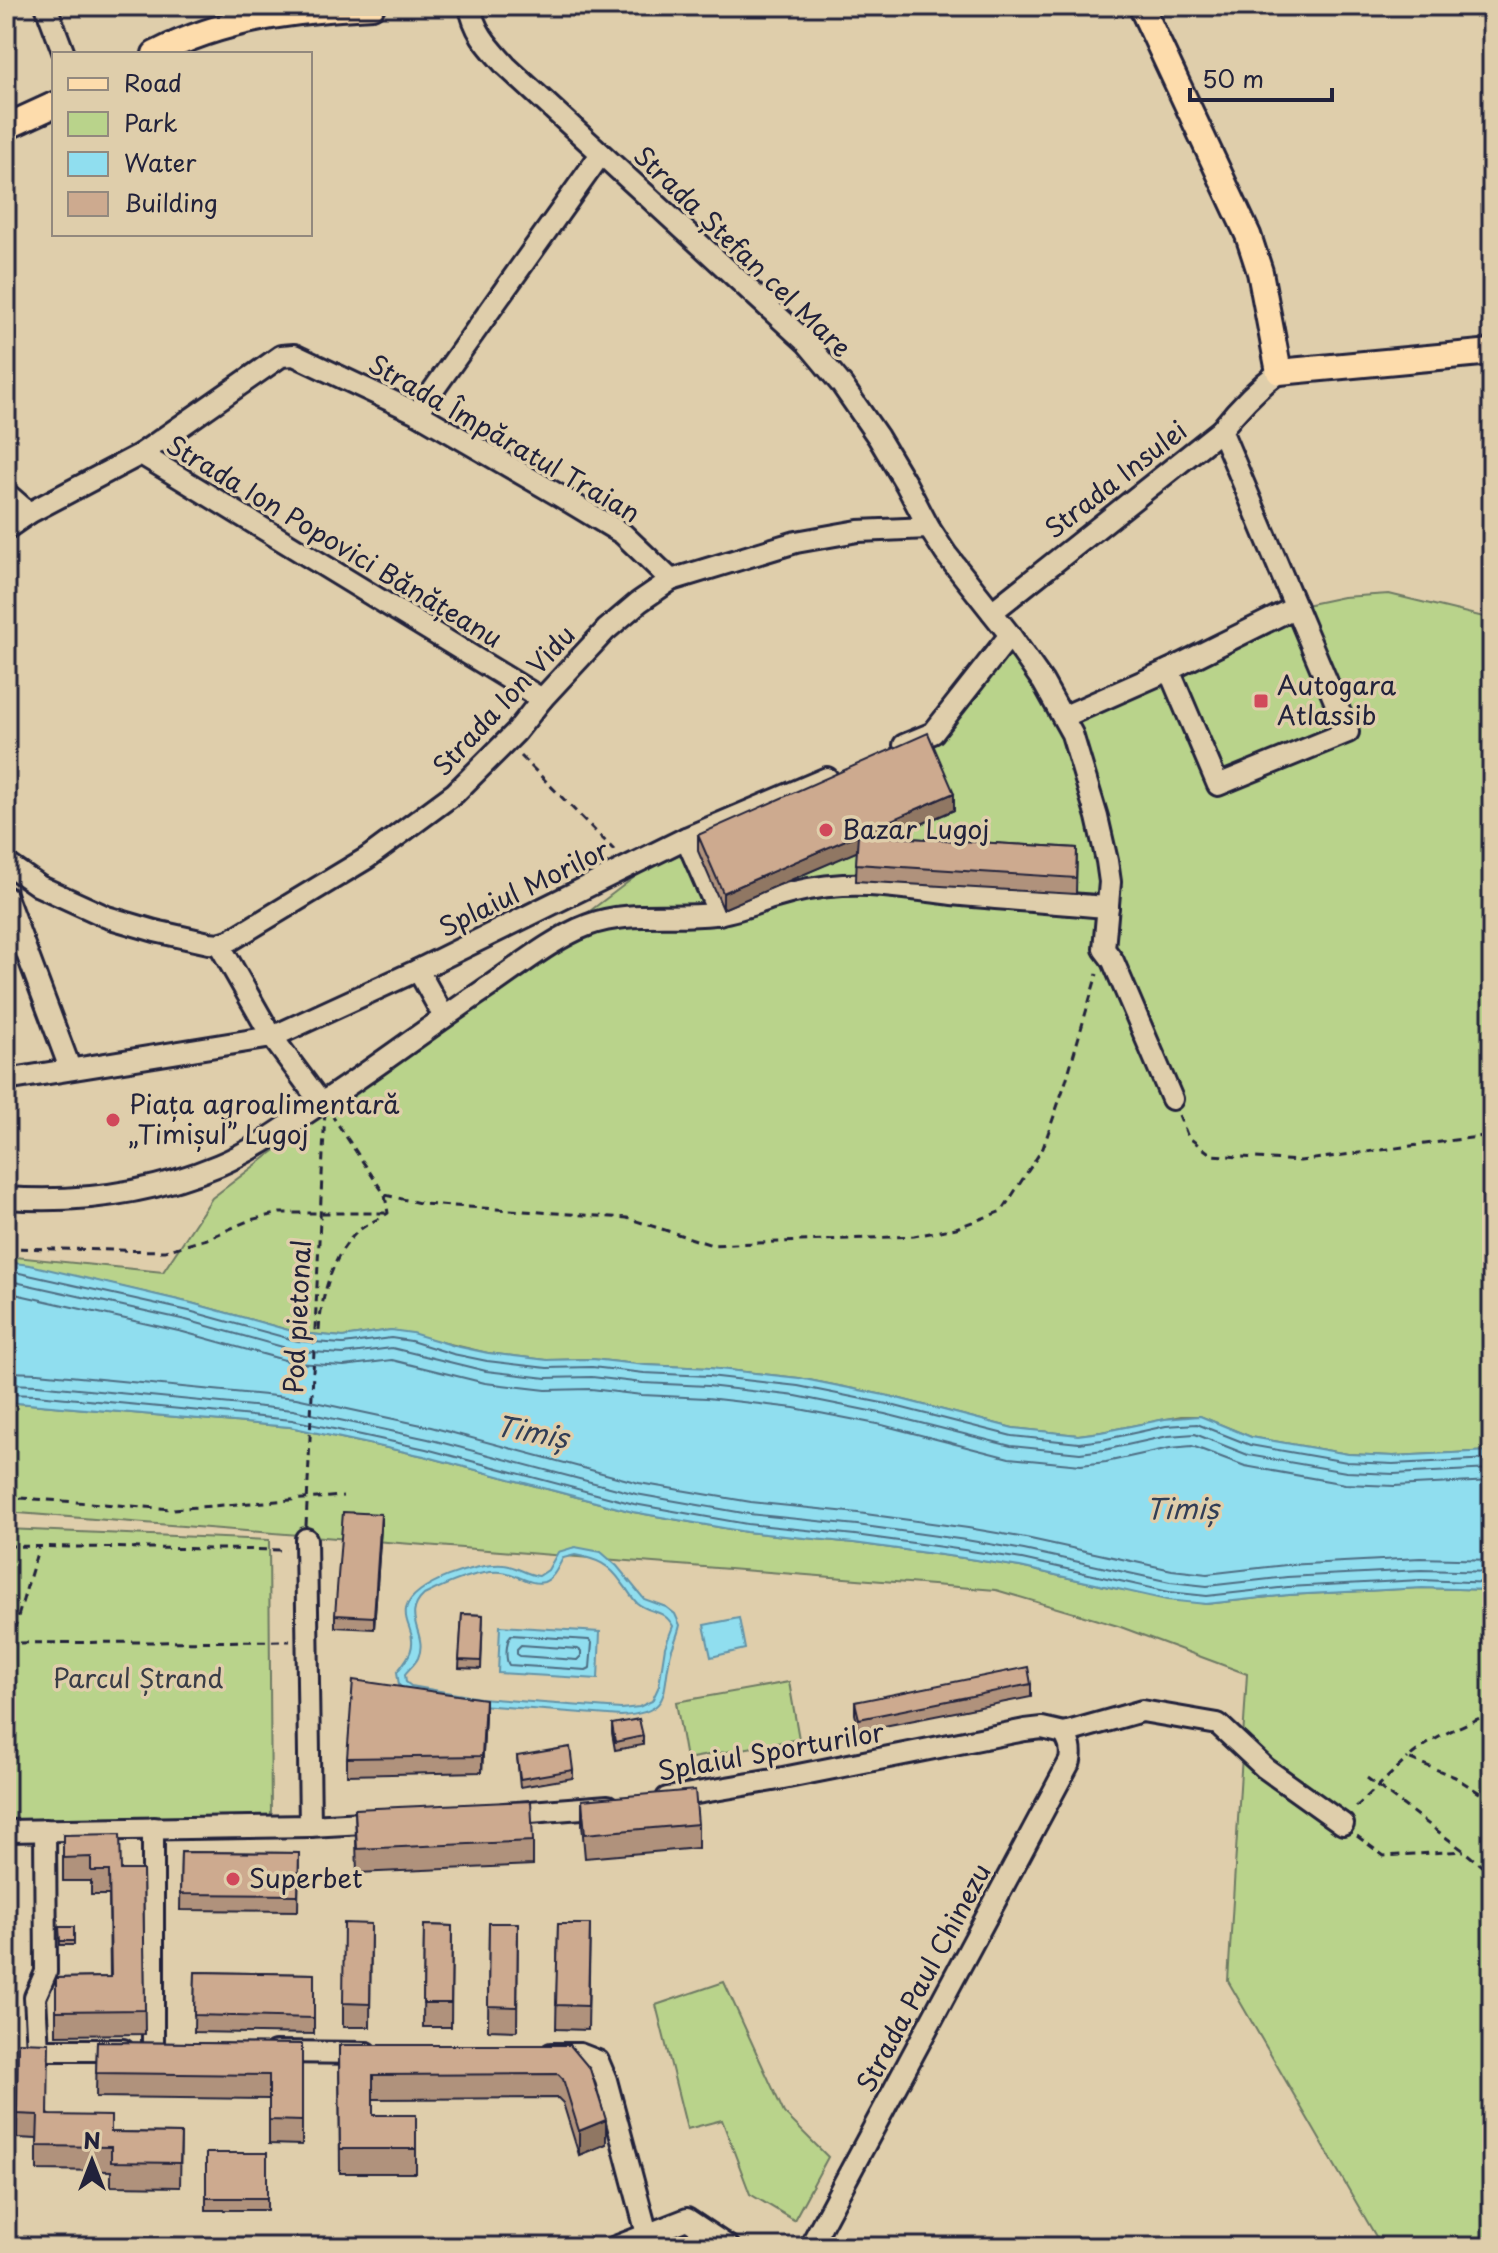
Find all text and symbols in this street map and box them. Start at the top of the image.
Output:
legend [52,52,312,236]
scale bar [1190,52,1332,102]
text: 50 m [1202,60,1264,96]
text: Road [124,64,182,100]
text: Park [124,104,178,140]
street label: Strada Ștefan cel Mare [625,136,861,366]
text: Water [124,144,197,180]
text: Building [124,184,218,220]
street label: Strada Împăratul Traian [362,344,648,532]
street label: Strada Insulei [1036,411,1195,547]
street label: Strada Ion Popovici Bănățeanu [159,425,510,657]
street label: Strada Ion Vidu [422,616,583,784]
place label: Autogara Atlassib [1277,665,1397,734]
marker: Autogara Atlassib [1252,692,1270,710]
place label: Bazar Lugoj [842,809,989,848]
marker: Bazar Lugoj [817,821,835,839]
street label: Splaiul Morilor [432,829,616,946]
place label: Piața agroalimentară „Timișul” Lugoj [129,1084,400,1153]
marker: Piața agroalimentară „Timișul” Lugoj [104,1111,122,1129]
street label: Pod pietonal [273,1239,320,1395]
water label: Timiș [492,1402,575,1459]
water label: Timiș [1146,1486,1221,1529]
park label: Parcul Ștrand [53,1658,223,1697]
street label: Splaiul Sporturilor [654,1711,888,1790]
street label: Strada Paul Chinezu [846,1856,1000,2099]
place label: Superbet [249,1858,363,1897]
marker: Superbet [224,1870,242,1888]
north arrow [52,2121,132,2201]
text: N [83,2123,101,2156]

